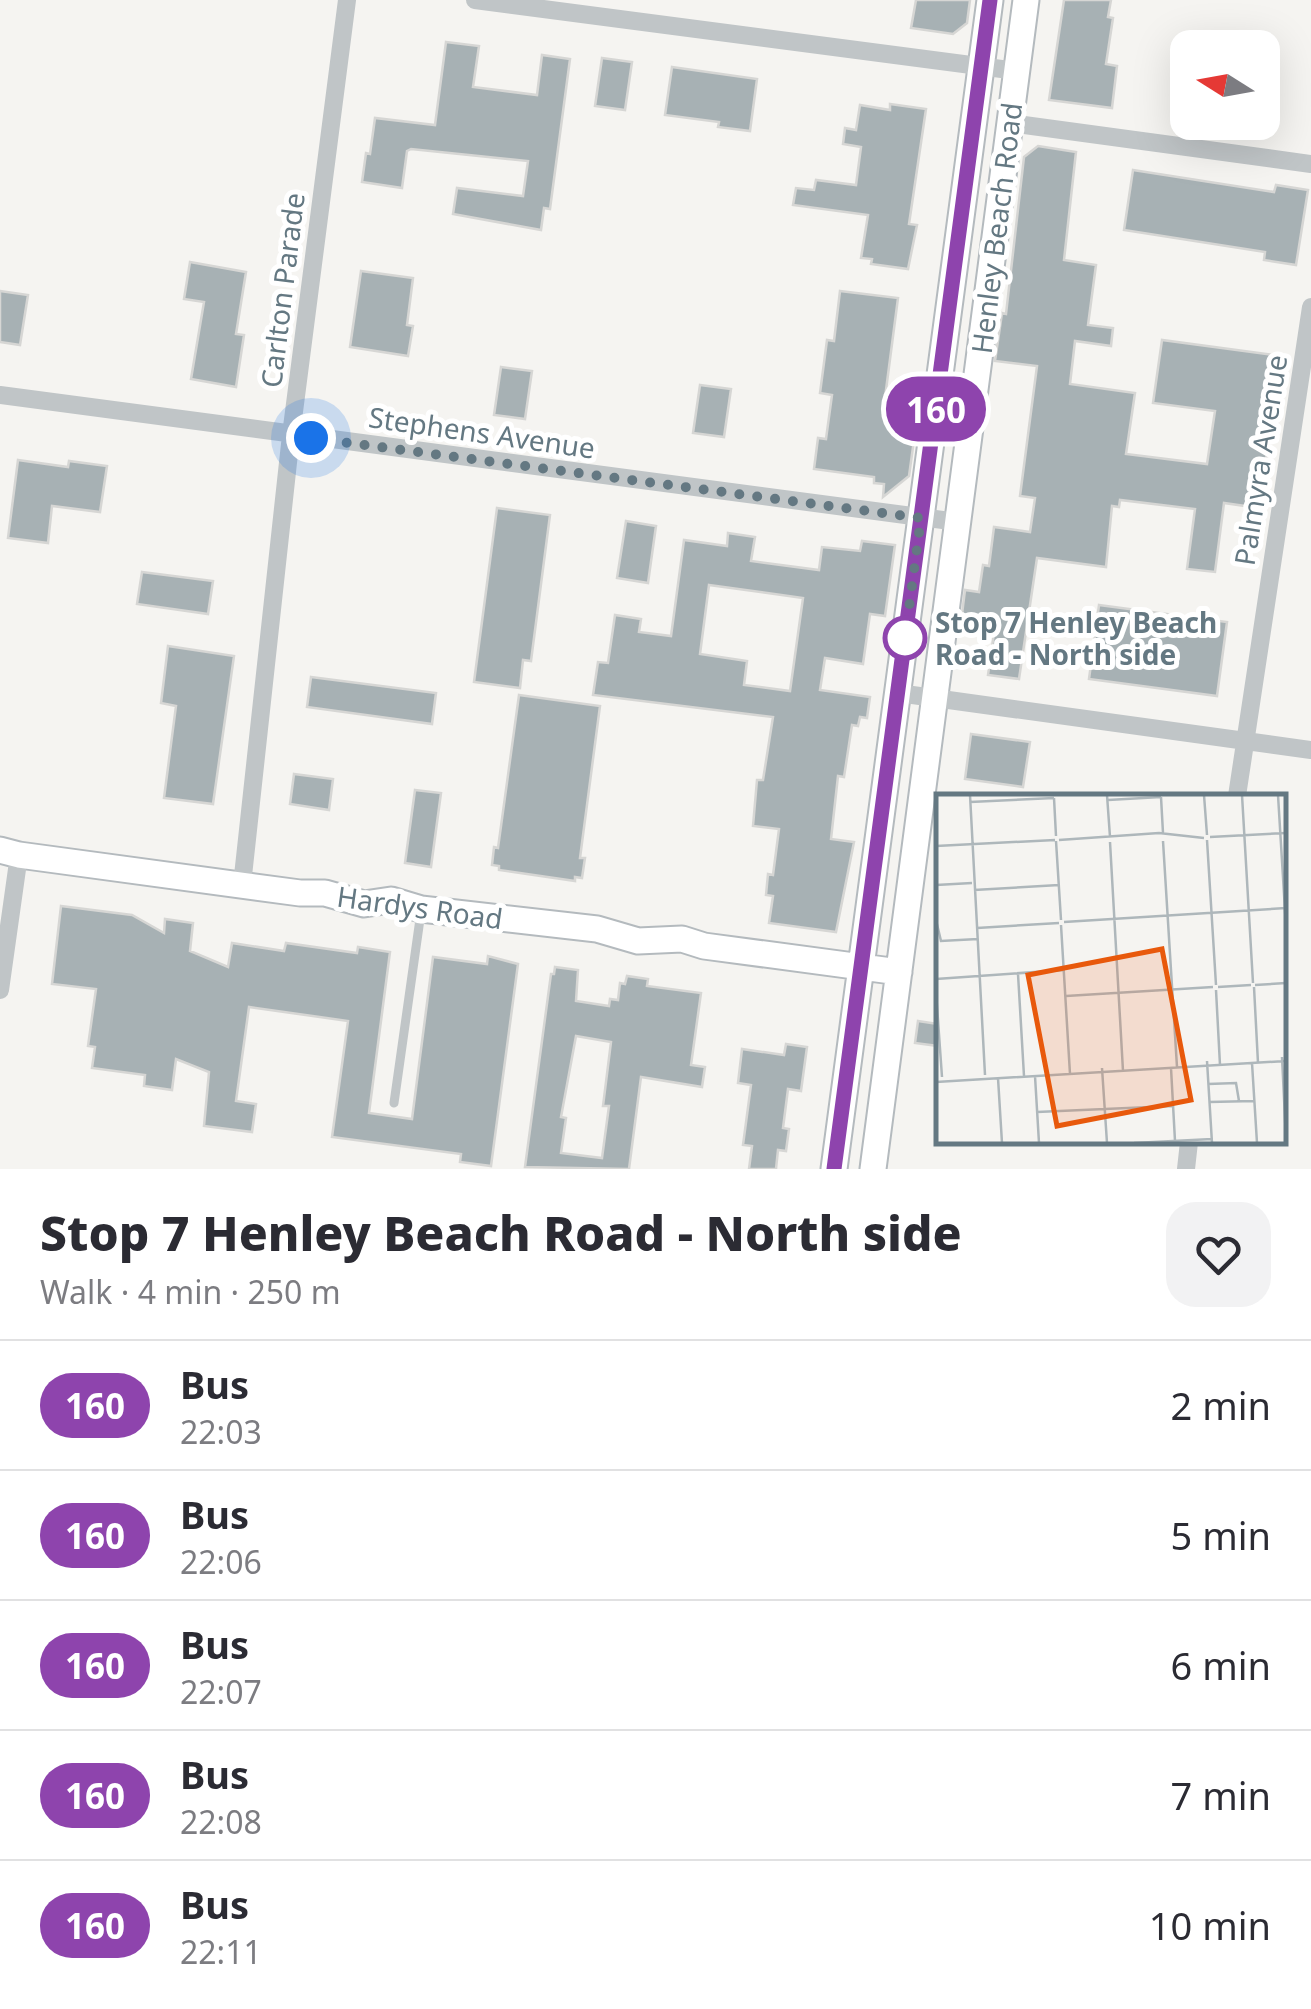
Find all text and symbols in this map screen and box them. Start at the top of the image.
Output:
north arrow [1170,30,1280,140]
map controls [1170,30,1280,140]
street label: Henley Beach Road [962,100,1030,356]
street label: Carlton Parade [251,190,313,390]
street label: Palmyra Avenue [1225,352,1295,568]
line badge: 160 [878,376,994,442]
text: 160 [906,386,966,433]
street label: Stephens Avenue [367,397,597,467]
your location [286,413,336,463]
place label: Stop 7 Henley Beach Road - North side [935,603,1217,673]
marker: Stop 7 Henley Beach Road - North side [884,617,926,659]
inset map [936,794,1286,1144]
street label: Hardys Road [335,877,505,937]
text: Stop 7 Henley Beach Road - North side [40,1200,962,1265]
button: heart [1166,1202,1271,1307]
text: Walk · 4 min · 250 m [40,1270,341,1313]
text: Bus [180,1358,249,1410]
text: 2 min [1171,1379,1271,1431]
text: 160 [65,1382,125,1429]
text: 22:03 [180,1410,262,1453]
text: Bus [180,1488,249,1540]
text: 5 min [1171,1509,1271,1561]
text: 160 [65,1512,125,1559]
text: 22:06 [180,1540,262,1583]
text: Bus [180,1618,249,1670]
text: 6 min [1171,1639,1271,1691]
text: 160 [65,1642,125,1689]
text: 22:07 [180,1670,262,1713]
text: Bus [180,1748,249,1800]
text: 7 min [1171,1769,1271,1821]
text: 160 [65,1772,125,1819]
text: 22:08 [180,1800,262,1843]
text: Bus [180,1878,249,1930]
text: 10 min [1149,1899,1271,1951]
text: 160 [65,1902,125,1949]
text: 22:11 [180,1930,262,1973]

